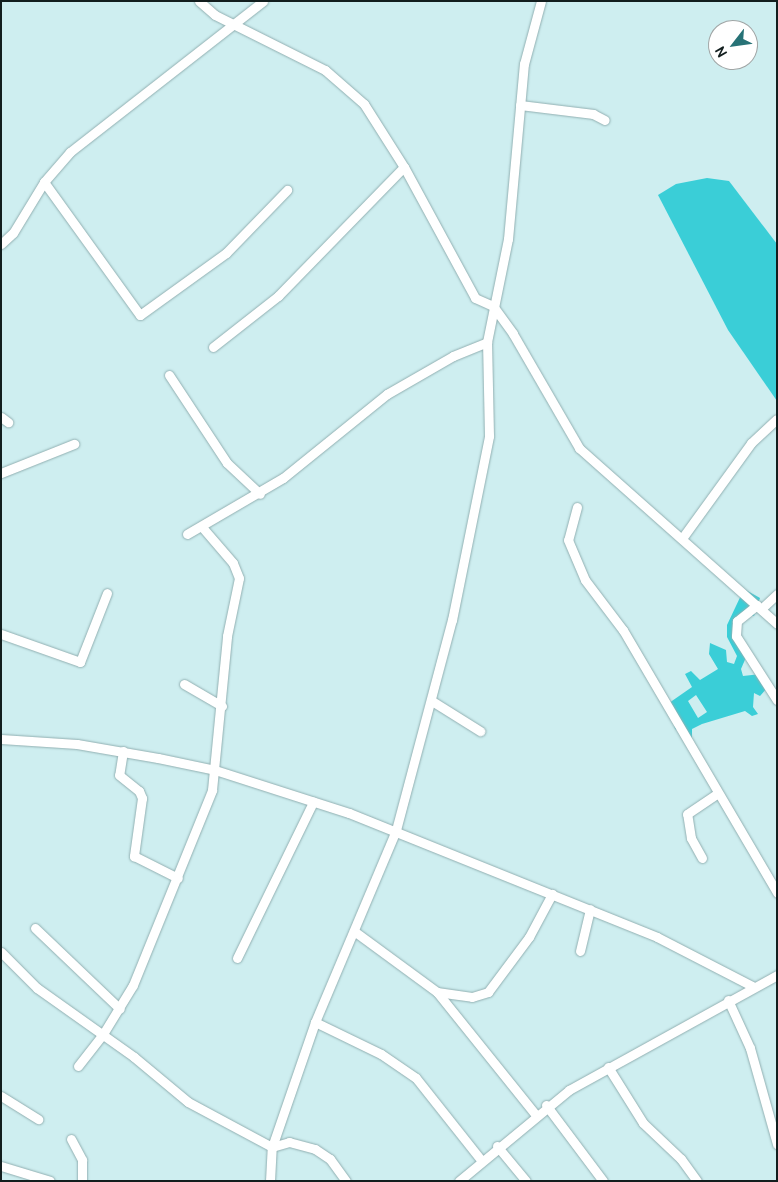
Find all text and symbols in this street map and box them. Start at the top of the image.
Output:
north arrow [708,20,758,70]
text: N [711,43,731,61]

